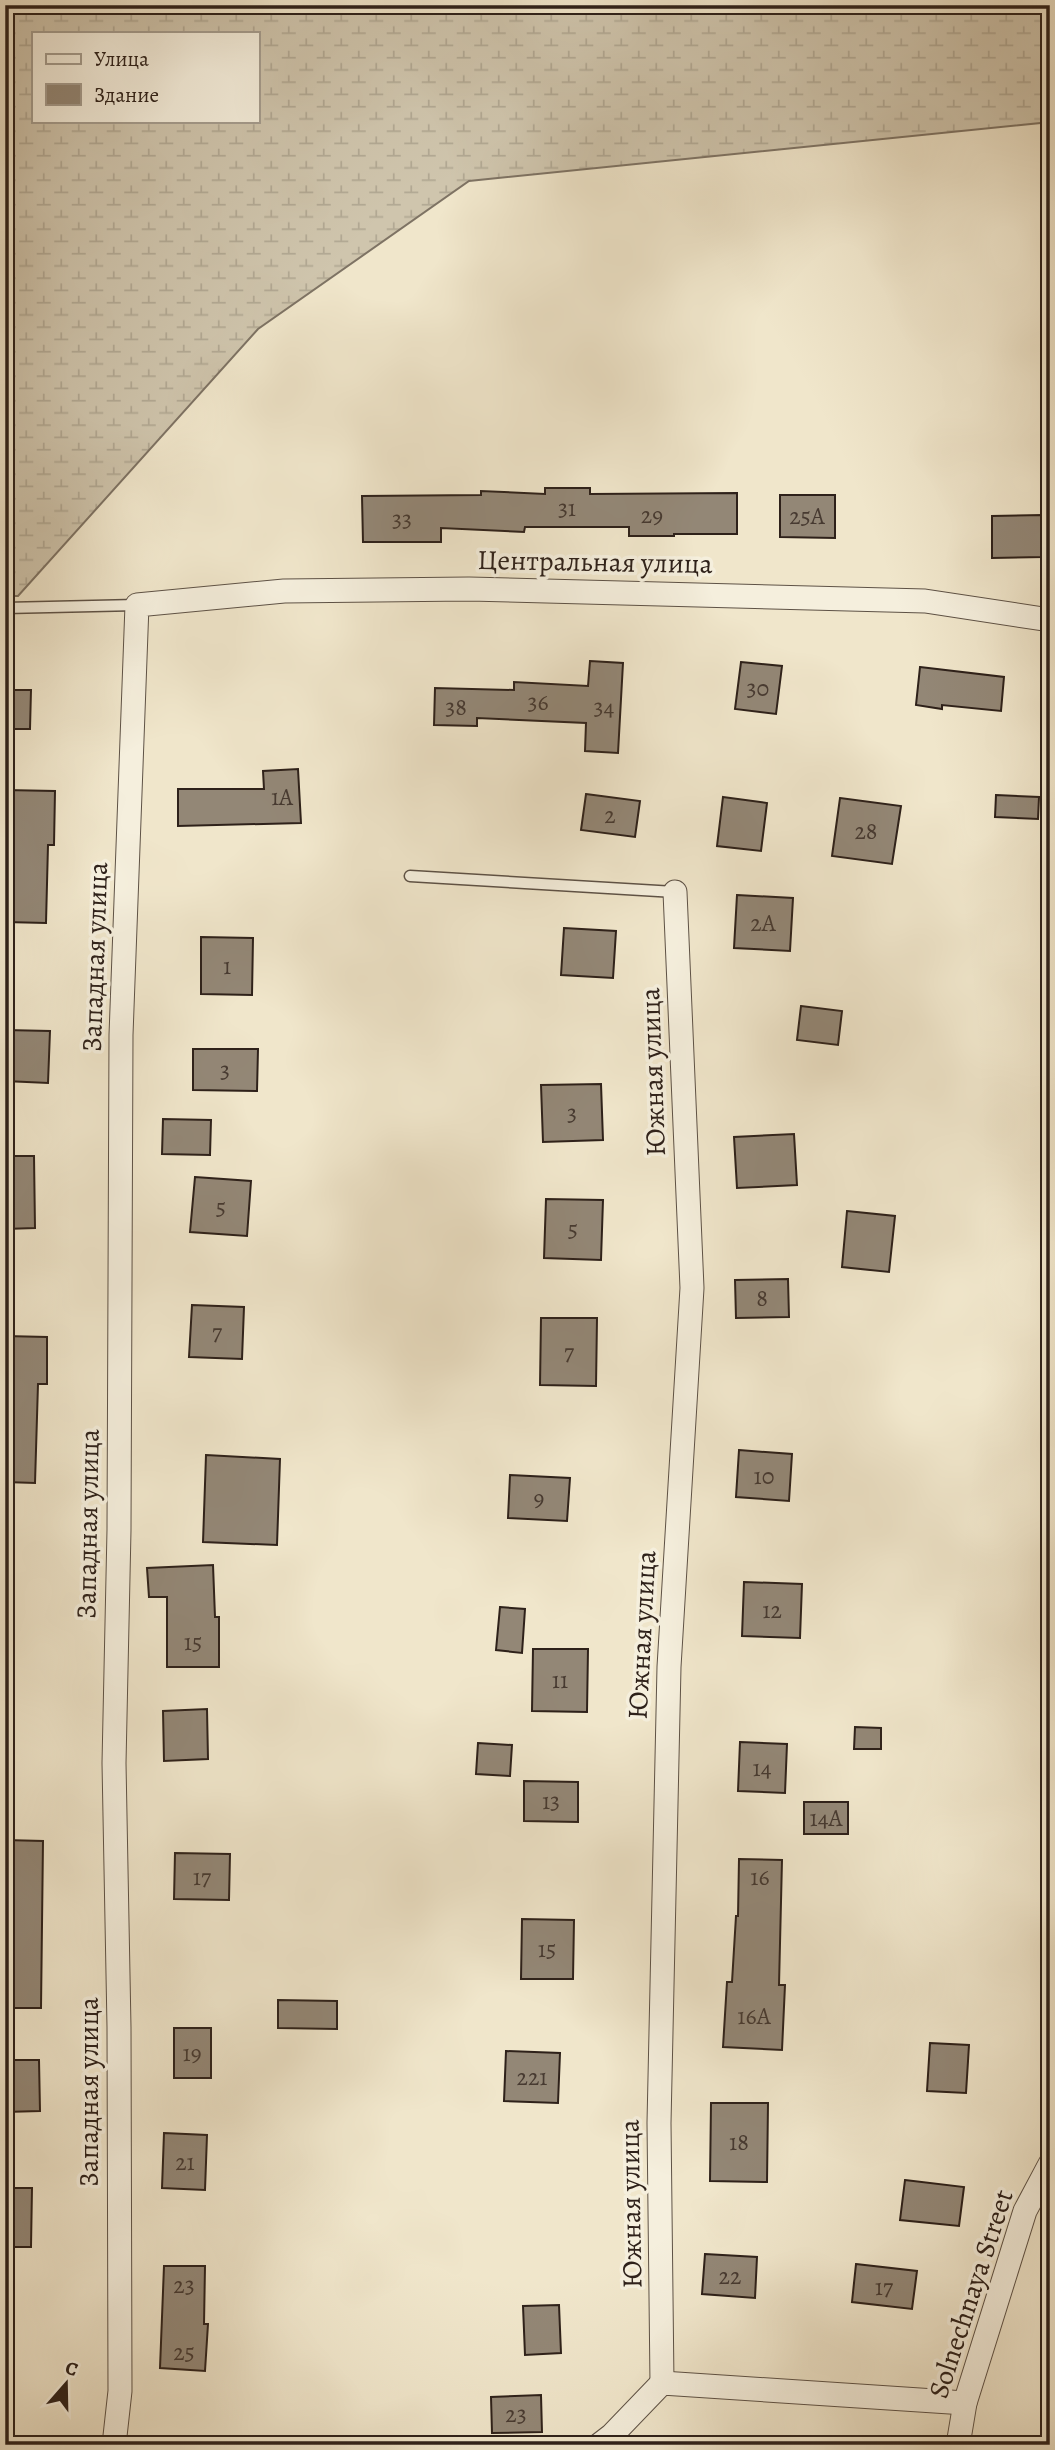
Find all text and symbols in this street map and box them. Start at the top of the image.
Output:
legend [32,32,259,122]
text: Улица [94,45,149,73]
text: Здание [94,81,159,109]
house number: 31 [558,492,576,524]
house number: 29 [641,499,663,531]
house number: 25А [789,500,826,532]
house number: 33 [392,503,412,535]
street label: Центральная улица [477,541,713,583]
house number: 30 [747,672,769,704]
house number: 36 [527,686,549,718]
house number: 38 [445,691,467,723]
house number: 34 [594,691,615,723]
house number: 1А [271,781,294,813]
house number: 2 [604,799,616,831]
house number: 28 [854,815,878,847]
street label: Западная улица [73,861,117,1053]
house number: 2А [750,907,777,939]
house number: 1 [223,950,231,982]
street label: Южная улица [631,987,675,1157]
house number: 3 [220,1054,230,1086]
house number: 3 [567,1097,577,1129]
house number: 5 [216,1191,226,1223]
house number: 5 [568,1213,578,1245]
house number: 8 [756,1282,768,1314]
house number: 7 [212,1316,223,1348]
house number: 7 [564,1336,575,1368]
street label: Западная улица [67,1429,109,1619]
house number: 10 [754,1460,775,1492]
house number: 9 [534,1482,544,1514]
street label: Южная улица [619,1550,665,1720]
house number: 12 [762,1594,782,1626]
house number: 15 [184,1626,202,1658]
house number: 11 [552,1664,568,1696]
house number: 14 [752,1752,772,1784]
house number: 13 [542,1785,560,1817]
house number: 14А [809,1802,844,1834]
house number: 17 [193,1861,212,1893]
house number: 16 [750,1861,770,1893]
house number: 15 [538,1933,556,1965]
street label: Западная улица [70,1997,108,2187]
house number: 16А [737,2000,772,2032]
house number: 19 [182,2037,202,2069]
house number: 221 [516,2061,548,2093]
street label: Южная улица [611,2119,651,2289]
house number: 18 [729,2126,749,2158]
house number: 21 [175,2146,195,2178]
street label: Solnechnaya Street [919,2185,1023,2403]
house number: 22 [719,2260,741,2292]
house number: 23 [173,2269,195,2301]
house number: 17 [875,2271,894,2303]
house number: 25 [173,2336,195,2368]
north arrow [32,2348,102,2418]
text: С [62,2355,81,2383]
house number: 23 [505,2398,527,2430]

